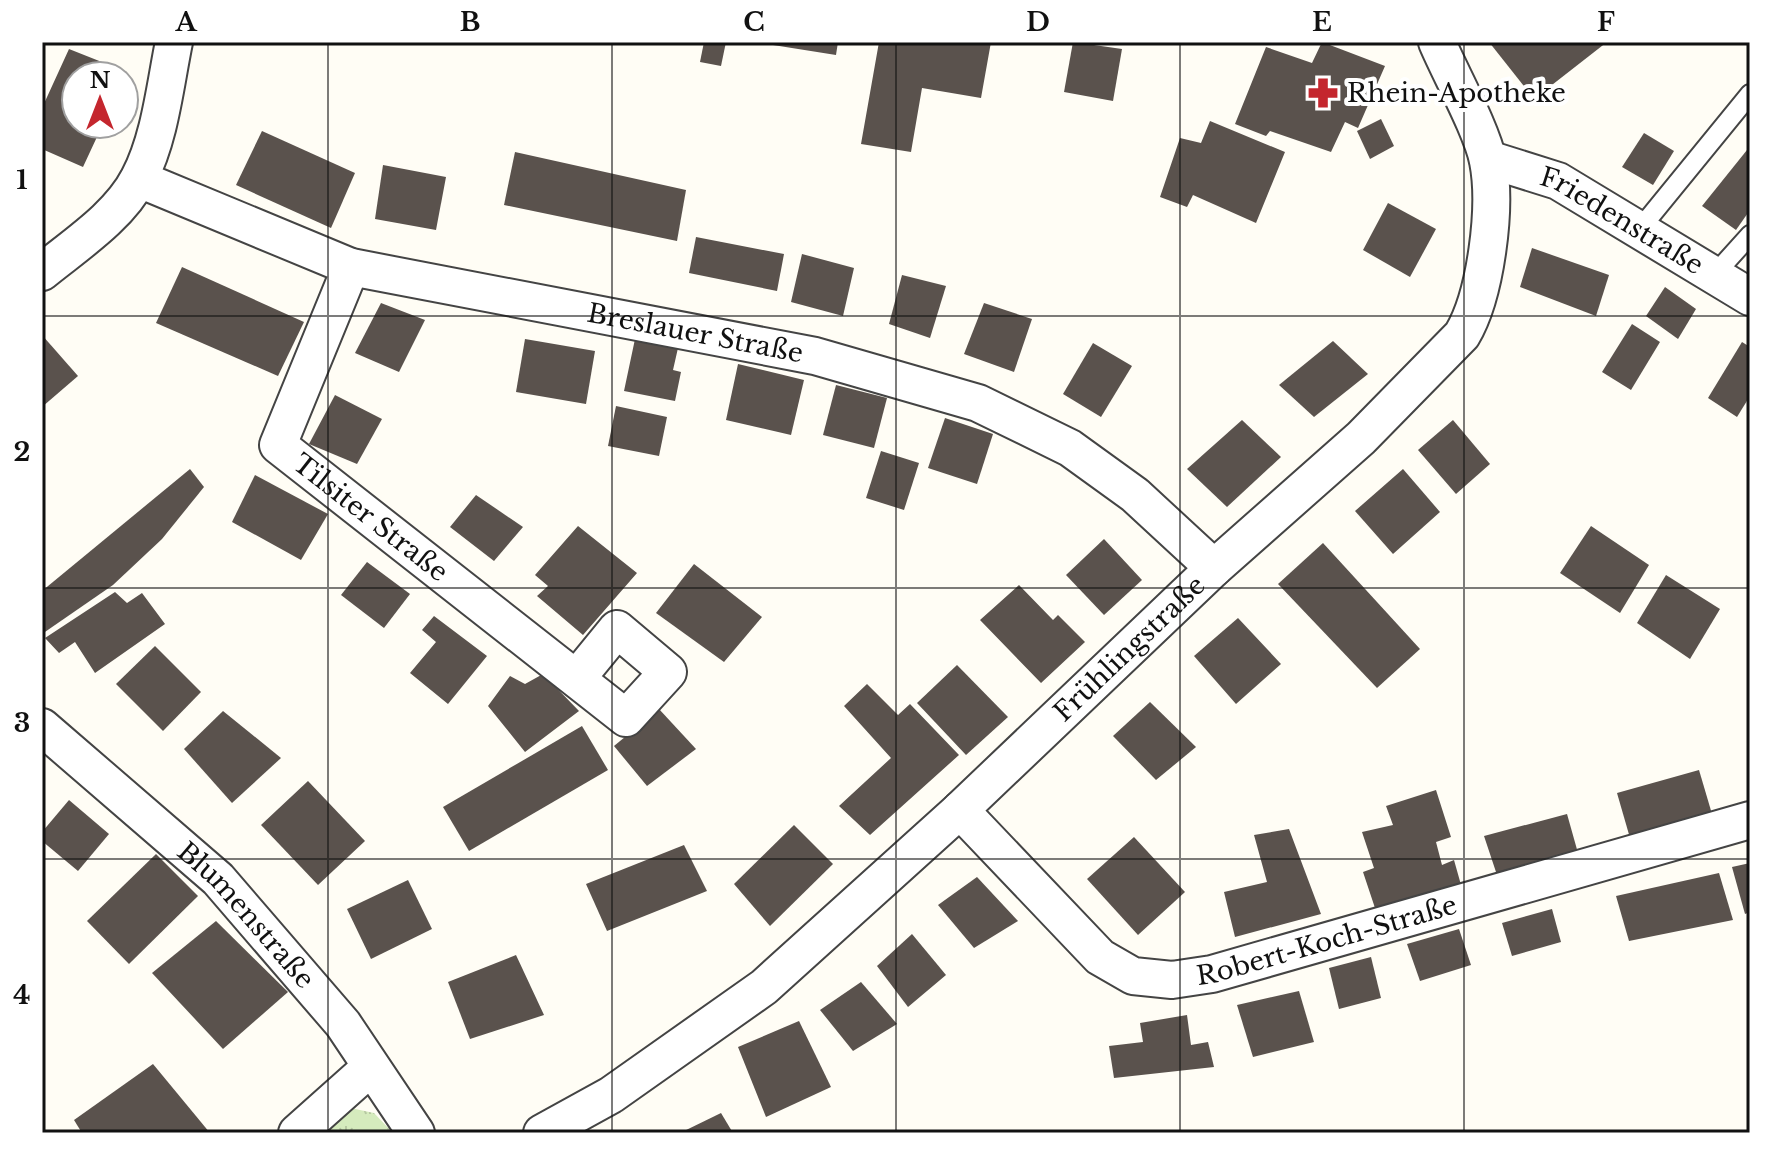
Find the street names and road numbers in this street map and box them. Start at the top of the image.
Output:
street label: Friedenstraße [1536,160,1709,281]
street label: Breslauer Straße [585,297,806,369]
street label: Tilsiter Straße [287,447,454,588]
street label: Frühlingstraße [1047,569,1212,728]
street label: Blumenstraße [171,835,321,995]
street label: Robert-Koch-Straße [1194,889,1461,992]

